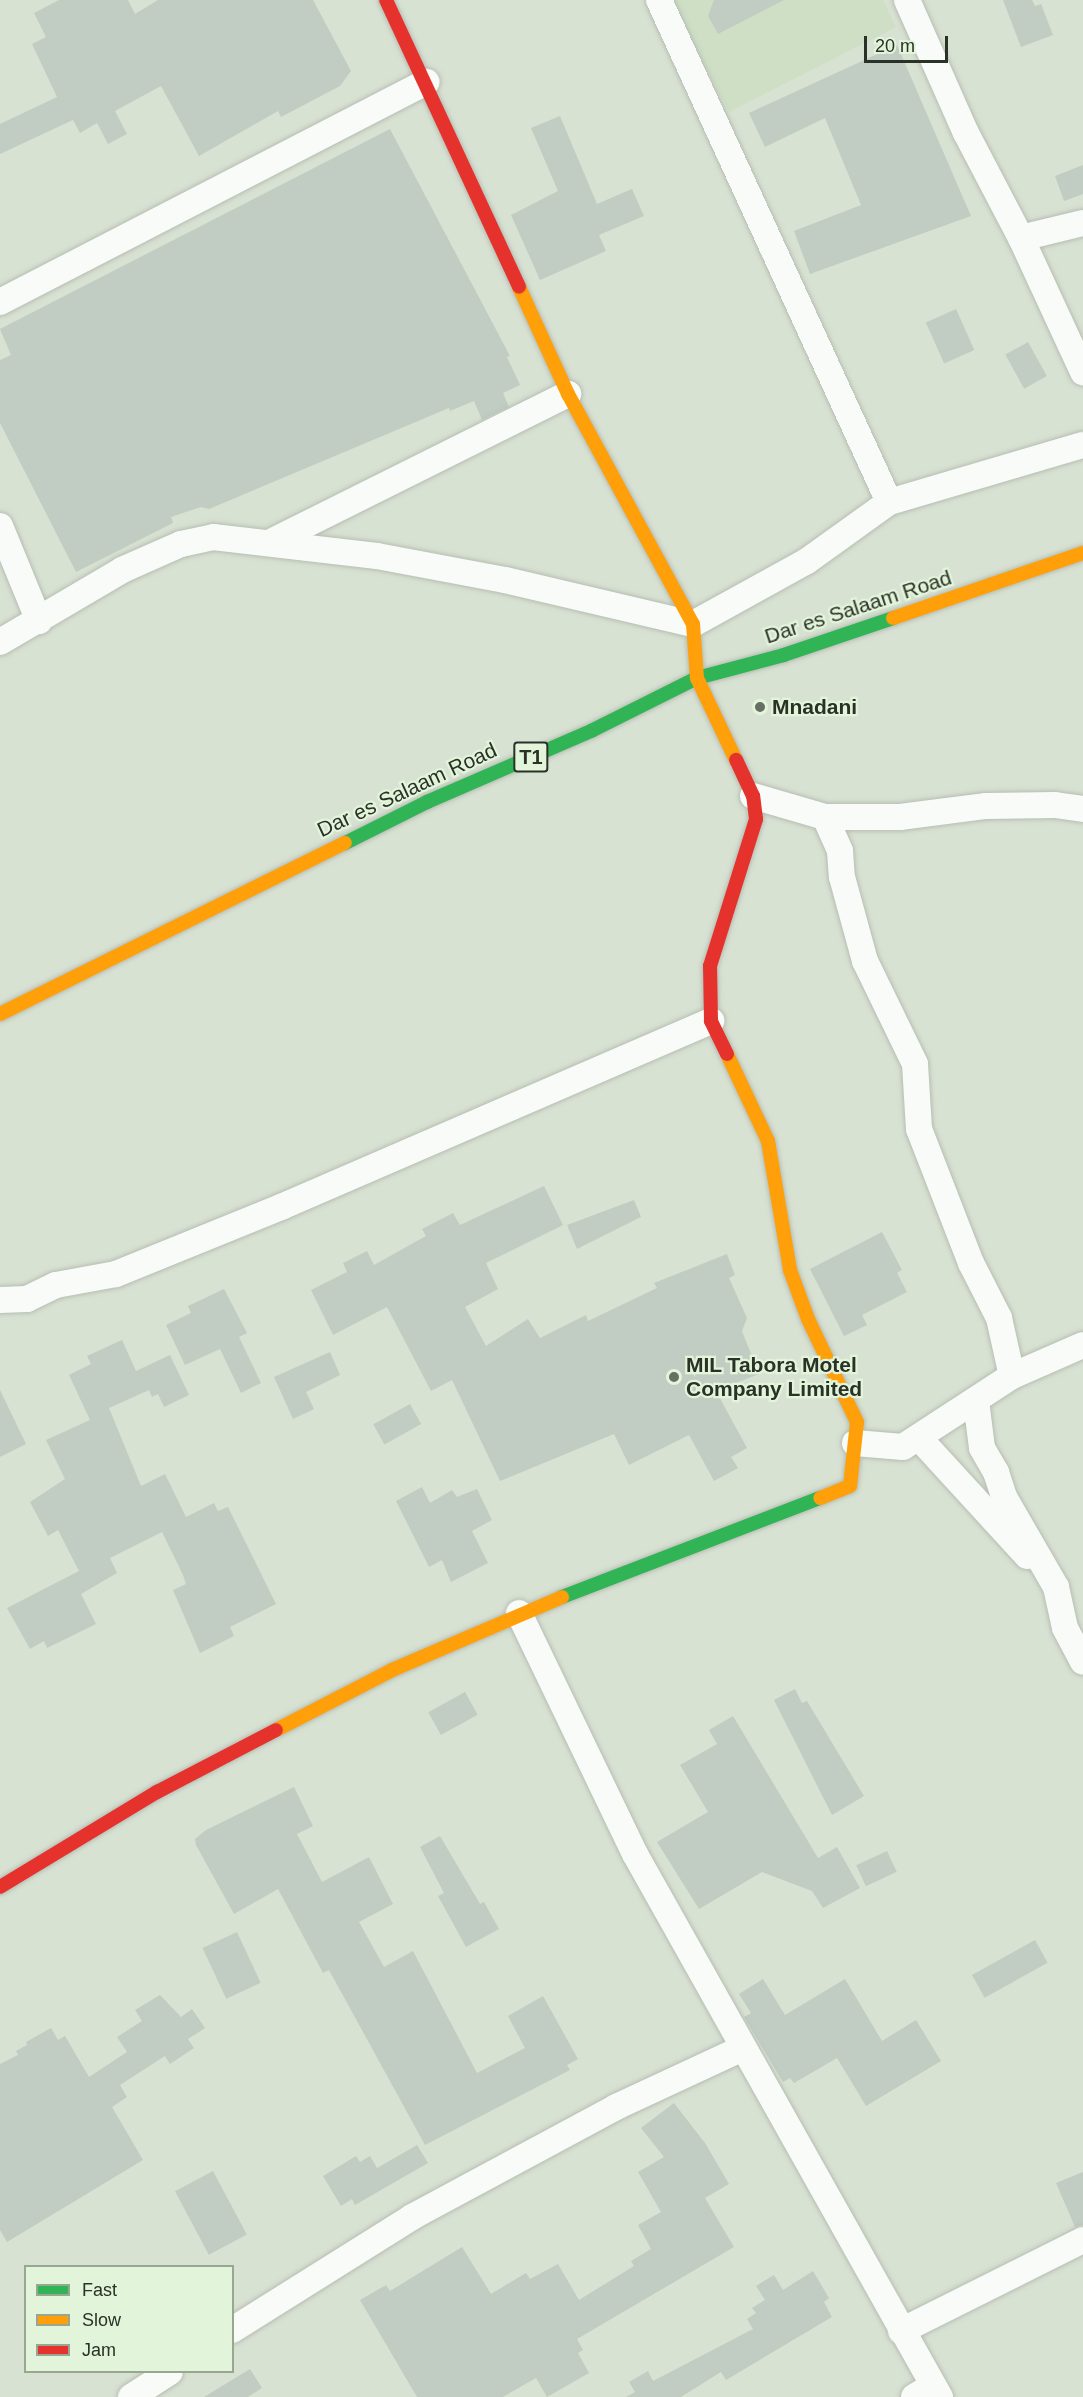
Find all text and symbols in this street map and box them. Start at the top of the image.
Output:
scale bar [867,24,951,62]
text: 20 m [875,36,915,56]
street label: Dar es Salaam Road [761,565,955,649]
place label: Mnadani [772,694,857,720]
marker: Mnadani [753,700,767,714]
street label: Dar es Salaam Road [313,737,501,843]
road number: T1 [513,740,549,774]
place label: MIL Tabora Motel Company Limited [686,1352,862,1402]
marker: MIL Tabora Motel Company Limited [667,1370,681,1384]
legend [24,2265,234,2373]
text: Fast [82,2280,117,2300]
text: Slow [82,2310,121,2330]
text: Jam [82,2340,116,2360]

